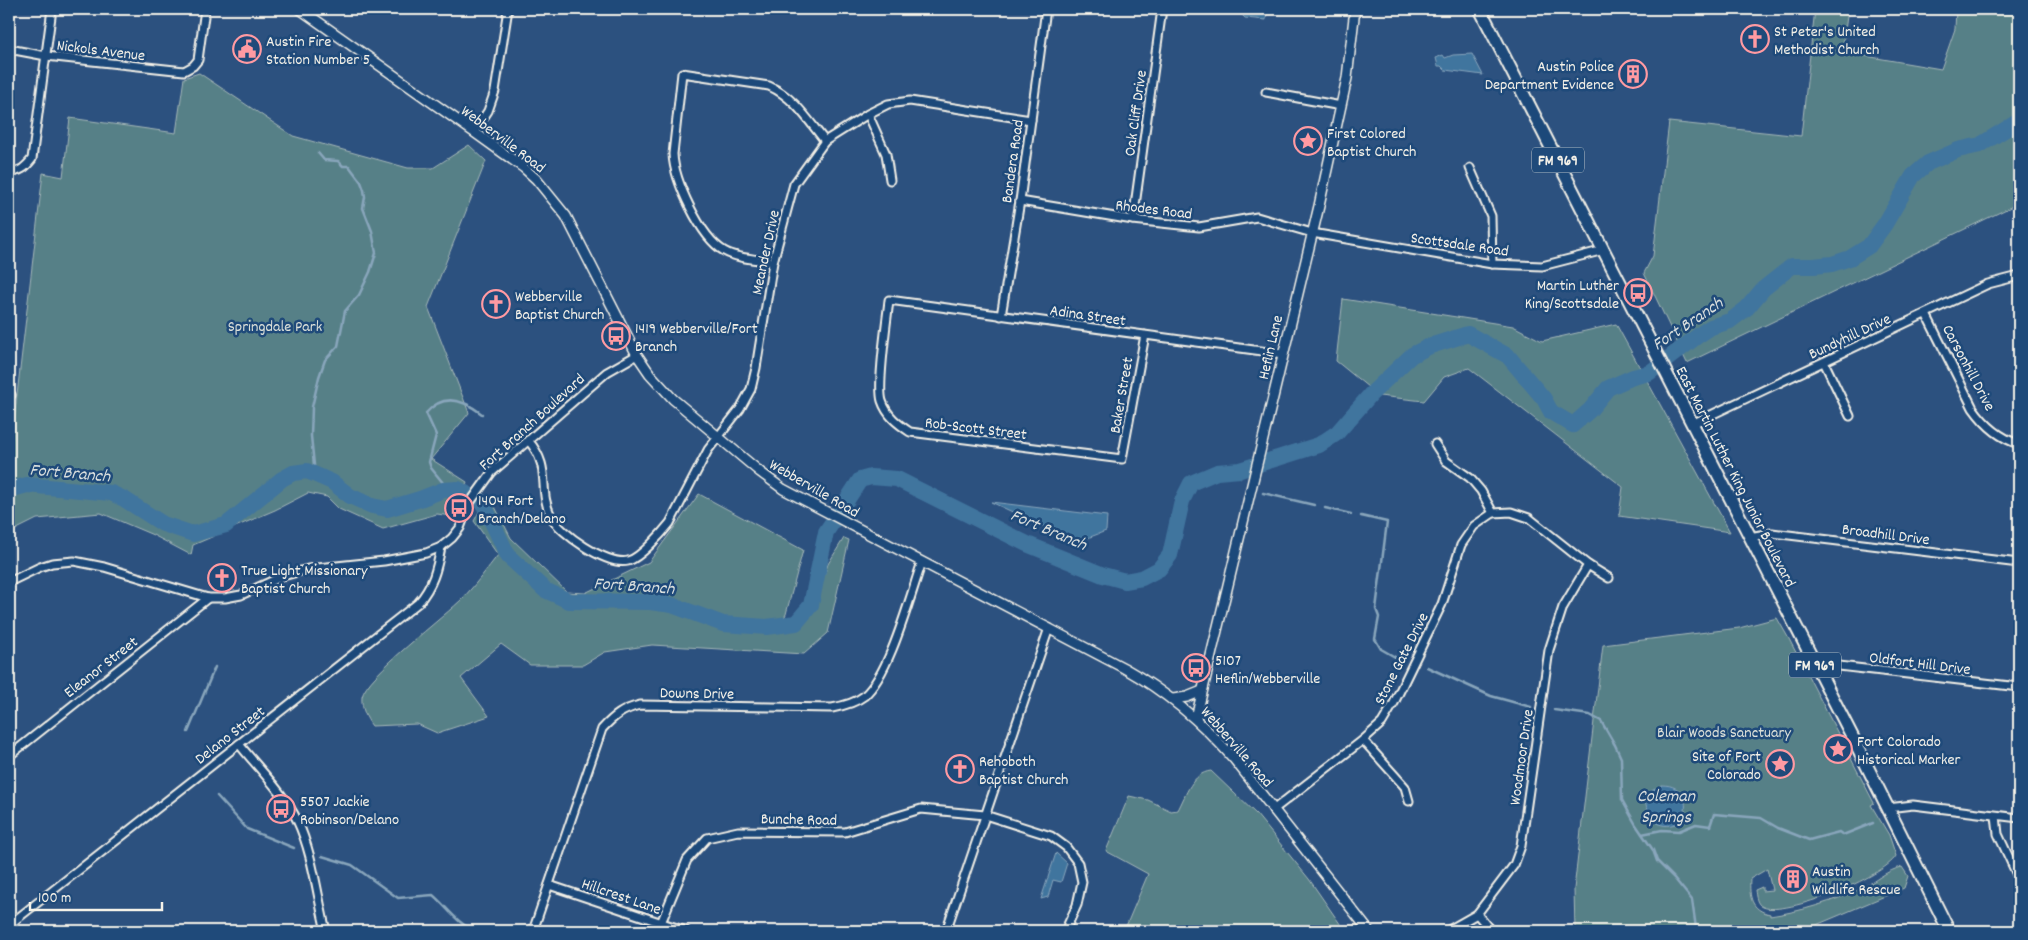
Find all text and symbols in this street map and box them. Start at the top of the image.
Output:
place label: St Peter's United Methodist Church [1774,21,1879,62]
church icon: St Peter's United Methodist Church [1740,24,1770,54]
place label: Austin Fire Station Number 5 [266,31,370,72]
public building icon: Austin Fire Station Number 5 [232,34,262,64]
street label: Nickols Avenue [55,35,146,68]
place label: Austin Police Department Evidence [1485,56,1614,97]
building icon: Austin Police Department Evidence [1618,59,1648,89]
street label: Oak Cliff Drive [1119,69,1154,158]
street label: Webberville Road [455,100,550,180]
street label: Bandera Road [996,118,1031,205]
place label: First Colored Baptist Church [1327,123,1416,164]
place icon: First Colored Baptist Church [1293,126,1323,156]
road number: FM 969 [1532,148,1584,172]
street label: Rhodes Road [1114,194,1193,227]
street label: Meander Drive [746,208,787,297]
street label: Scottsdale Road [1409,227,1510,264]
place label: Martin Luther King/Scottsdale [1525,275,1619,316]
bus stop icon: Martin Luther King/Scottsdale [1623,278,1653,308]
place label: Webberville Baptist Church [515,286,604,327]
church icon: Webberville Baptist Church [481,289,511,319]
water label: Fort Branch [1648,292,1730,358]
street label: Adina Street [1048,300,1127,333]
street label: Bundyhill Drive [1805,308,1895,366]
street label: Heflin Lane [1253,313,1290,382]
park label: Springdale Park [228,316,322,339]
place label: 1419 Webberville/Fort Branch [635,318,758,359]
bus stop icon: 1419 Webberville/Fort Branch [601,321,631,351]
street label: Carsonhill Drive [1935,321,2000,415]
street label: Baker Street [1104,355,1141,435]
street label: East Martin Luther King Junior Boulevard [1669,363,1801,592]
street label: Fort Branch Boulevard [475,369,591,477]
street label: Rob-Scott Street [924,412,1028,447]
street label: Webberville Road [764,454,863,524]
water label: Fort Branch [28,459,112,491]
place label: 1404 Fort Branch/Delano [478,490,566,531]
bus stop icon: 1404 Fort Branch/Delano [444,493,474,523]
water label: Fort Branch [1006,504,1091,559]
street label: Broadhill Drive [1841,519,1931,552]
place label: True Light Missionary Baptist Church [241,560,368,601]
church icon: True Light Missionary Baptist Church [207,563,237,593]
water label: Fort Branch [593,572,676,603]
street label: Stone Gate Drive [1369,609,1435,709]
street label: Eleanor Street [60,632,144,704]
street label: Oldfort Hill Drive [1868,647,1972,682]
place label: 5107 Heflin/Webberville [1215,650,1320,691]
road number: FM 969 [1789,652,1841,678]
bus stop icon: 5107 Heflin/Webberville [1181,653,1211,683]
street label: Downs Drive [660,682,734,707]
street label: Delano Street [190,701,271,771]
street label: Webberville Road [1194,702,1278,793]
street label: Woodmoor Drive [1504,708,1541,807]
park label: Blair Woods Sanctuary [1657,722,1791,745]
place label: Fort Colorado Historical Marker [1857,731,1961,772]
place icon: Fort Colorado Historical Marker [1823,734,1853,764]
place label: Site of Fort Colorado [1692,746,1761,787]
place icon: Site of Fort Colorado [1765,749,1795,779]
place label: Rehoboth Baptist Church [979,751,1068,792]
church icon: Rehoboth Baptist Church [945,754,975,784]
water label: Coleman Springs [1637,785,1696,831]
place label: 5507 Jackie Robinson/Delano [300,791,399,832]
bus stop icon: 5507 Jackie Robinson/Delano [266,794,296,824]
street label: Bunche Road [761,808,837,833]
place label: Austin Wildlife Rescue [1812,861,1900,902]
building icon: Austin Wildlife Rescue [1778,864,1808,894]
street label: Hillcrest Lane [578,873,664,922]
scale bar [30,880,162,912]
text: 100 m [38,888,71,910]

